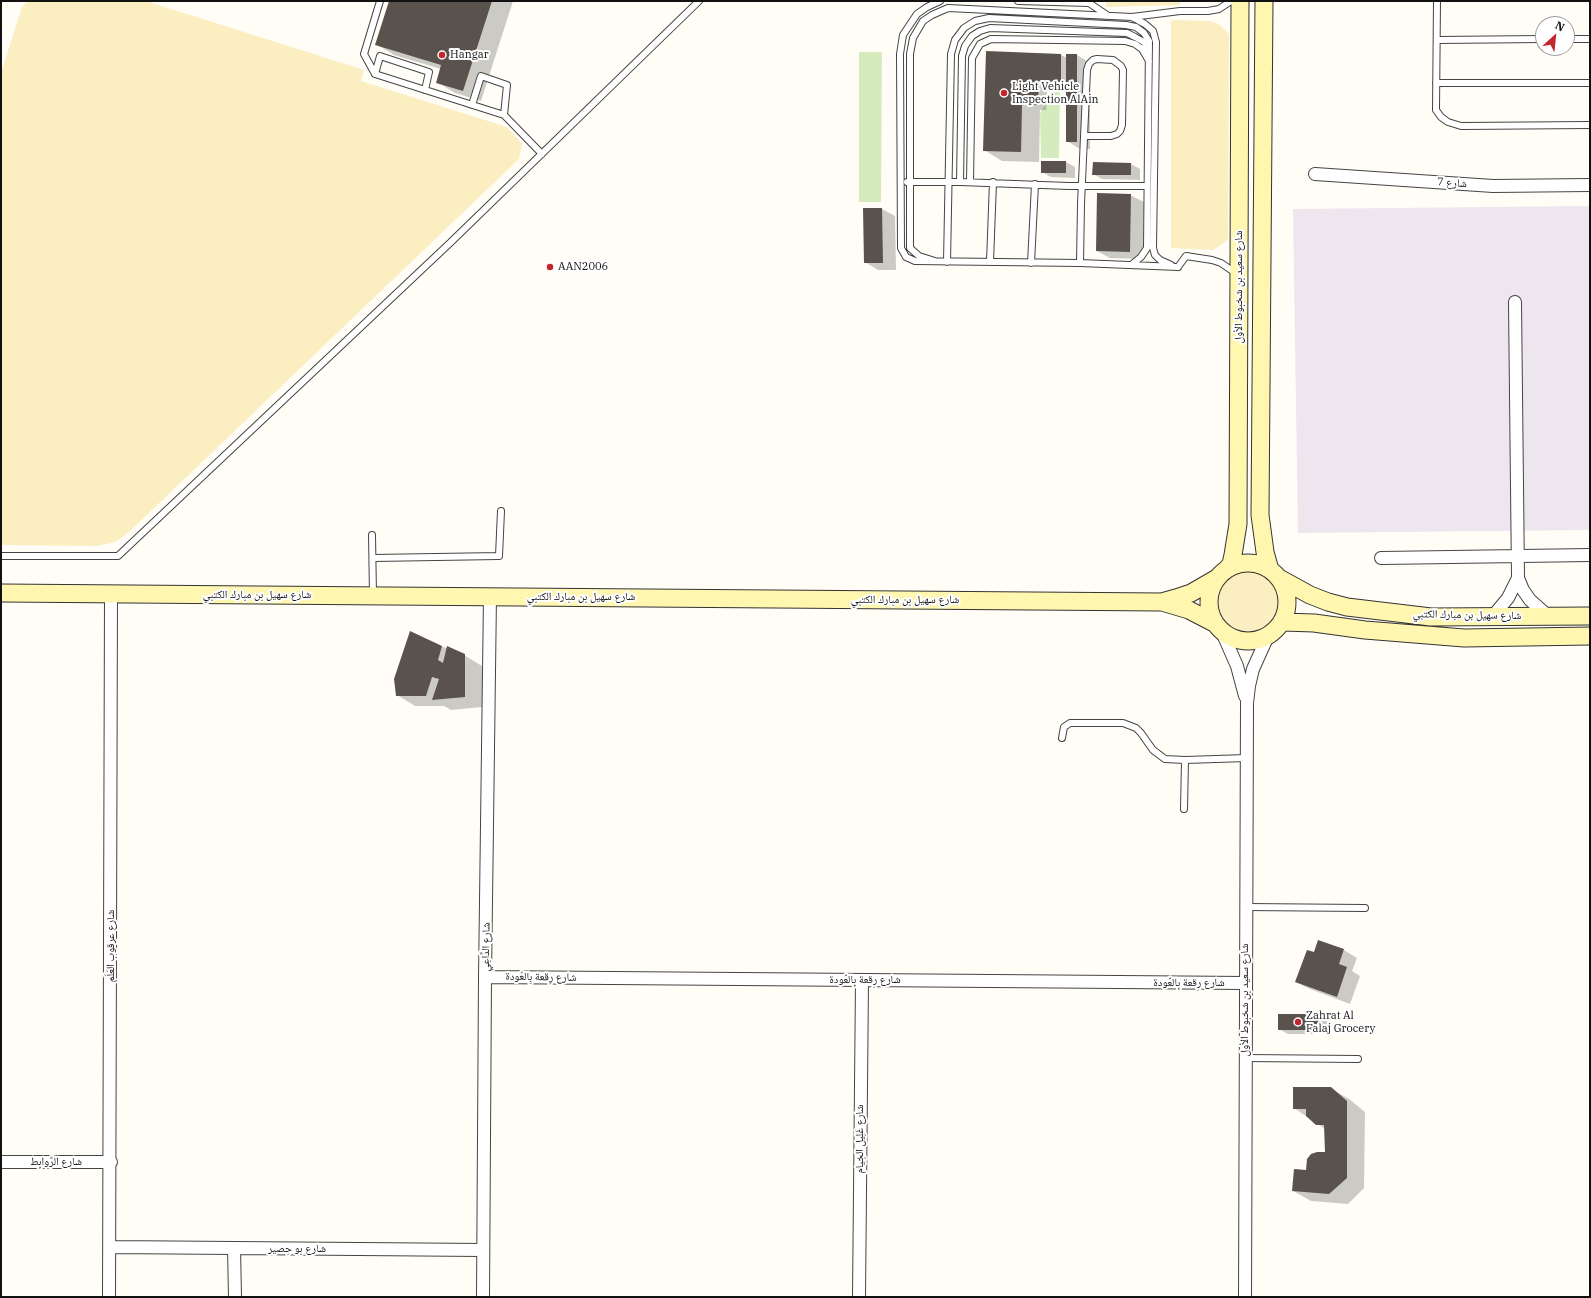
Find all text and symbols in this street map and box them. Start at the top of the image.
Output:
north arrow [1535,16,1575,56]
text: N [1553,18,1567,34]
place label: Hangar [450,48,489,62]
marker: Hangar [437,50,447,60]
place label: Light Vehicle Inspection AlAin [1012,80,1099,106]
marker: Light Vehicle Inspection AlAin [999,88,1009,98]
street label: شارع 7 [1437,175,1467,191]
street label: شارع سعيد بن شخبوط الأول [1232,231,1246,343]
place label: AAN2006 [558,260,608,274]
marker: AAN2006 [545,262,555,272]
street label: شارع سهيل بن مبارك الكتبي [203,588,311,602]
street label: شارع سهيل بن مبارك الكتبي [527,590,635,604]
street label: شارع سهيل بن مبارك الكتبي [851,593,959,607]
street label: شارع سهيل بن مبارك الكتبي [1413,607,1521,623]
street label: شارع عرقوب العَلَم [104,910,118,982]
street label: شارع الدَّاعِي [479,922,493,972]
street label: شارع سعيد بن شخبوط الأول [1238,944,1252,1056]
street label: شارع رِقعة بِالعُودة [505,970,577,984]
street label: شارع رِقعة بِالعُودة [829,973,901,987]
street label: شارع رِقعة بِالعُودة [1153,976,1225,990]
place label: Zahrat Al Falaj Grocery [1306,1009,1375,1035]
marker: Zahrat Al Falaj Grocery [1293,1017,1303,1027]
street label: شارع غَلِيل الخِيام [853,1104,867,1174]
street label: شارع الرَّوابِط [30,1155,82,1169]
street label: شارع بو حِصير [268,1242,326,1256]

